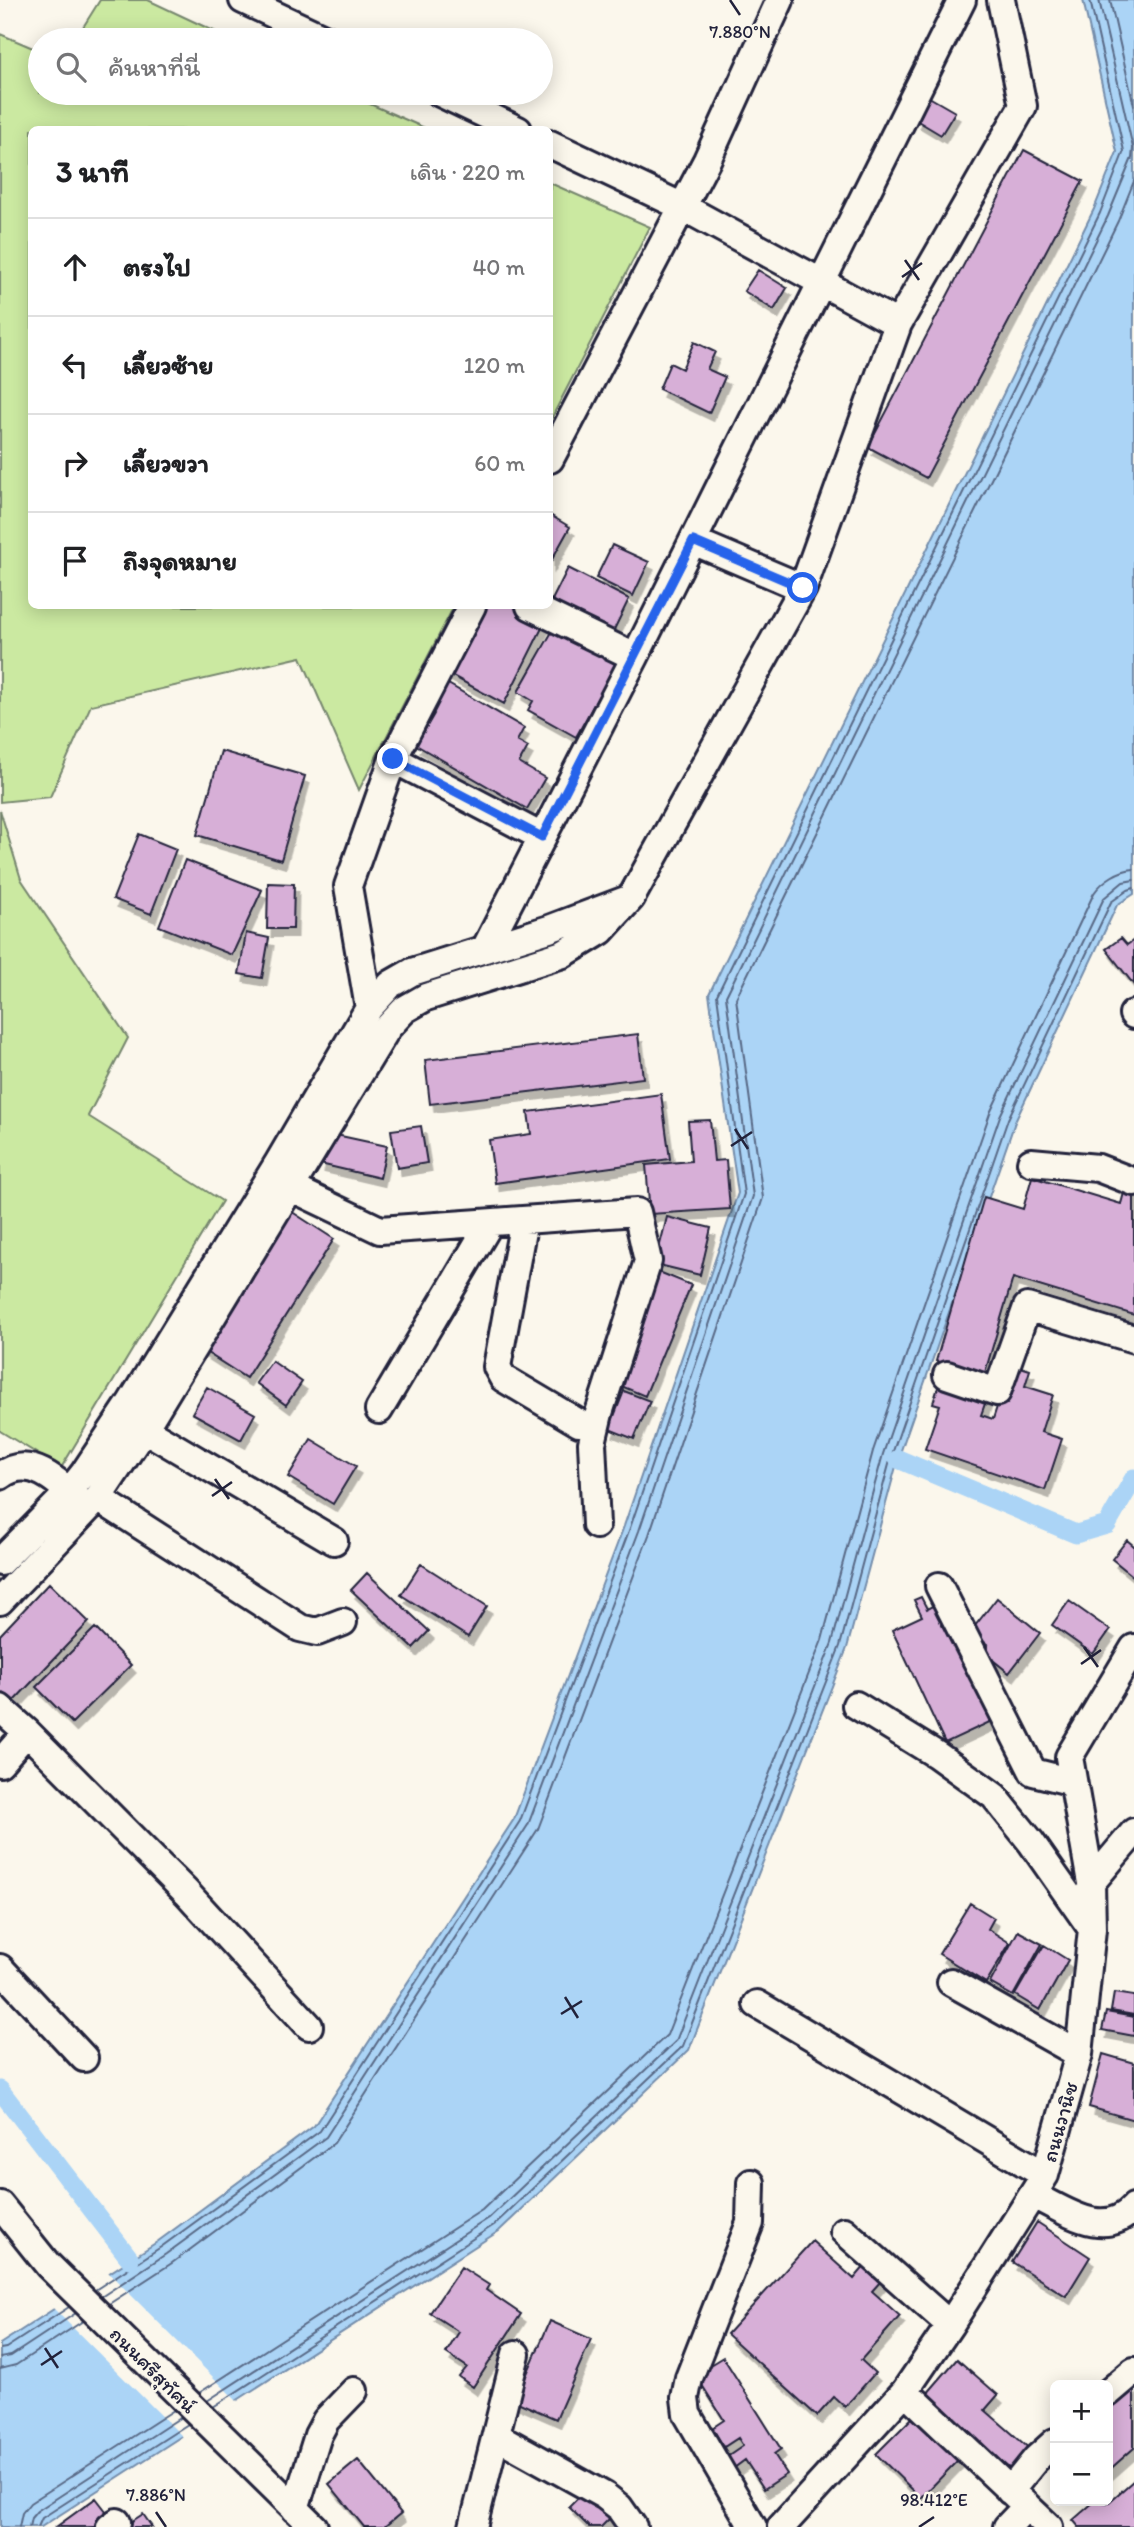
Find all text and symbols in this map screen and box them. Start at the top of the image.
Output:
text: 7.880°N [709,21,771,43]
search box [28,28,553,105]
icon: search [52,48,90,86]
text: ค้นหาที่นี่ [108,51,201,83]
text: 3 นาที [56,153,129,190]
text: เดิน · 220 m [410,158,525,186]
icon: ahead [56,248,94,286]
text: ตรงไป [123,251,191,283]
text: 40 m [472,253,525,281]
icon: left [56,346,94,384]
text: เลี้ยวซ้าย [123,349,213,381]
text: 120 m [464,351,525,379]
icon: right [56,444,94,482]
text: เลี้ยวขวา [123,447,209,479]
text: 60 m [474,449,525,477]
icon: arrive [56,542,94,580]
text: ถึงจุดหมาย [123,545,237,577]
route start [787,572,818,603]
route end [377,743,408,774]
street label: ถนนวานิช [1036,2079,1083,2165]
street label: ถนนศรีสุทัศน์ [104,2321,202,2419]
map controls [1050,2380,1113,2506]
button: + [1050,2380,1113,2443]
button: − [1050,2443,1113,2506]
text: 7.886°N [126,2484,186,2506]
text: 98.412°E [900,2489,968,2511]

